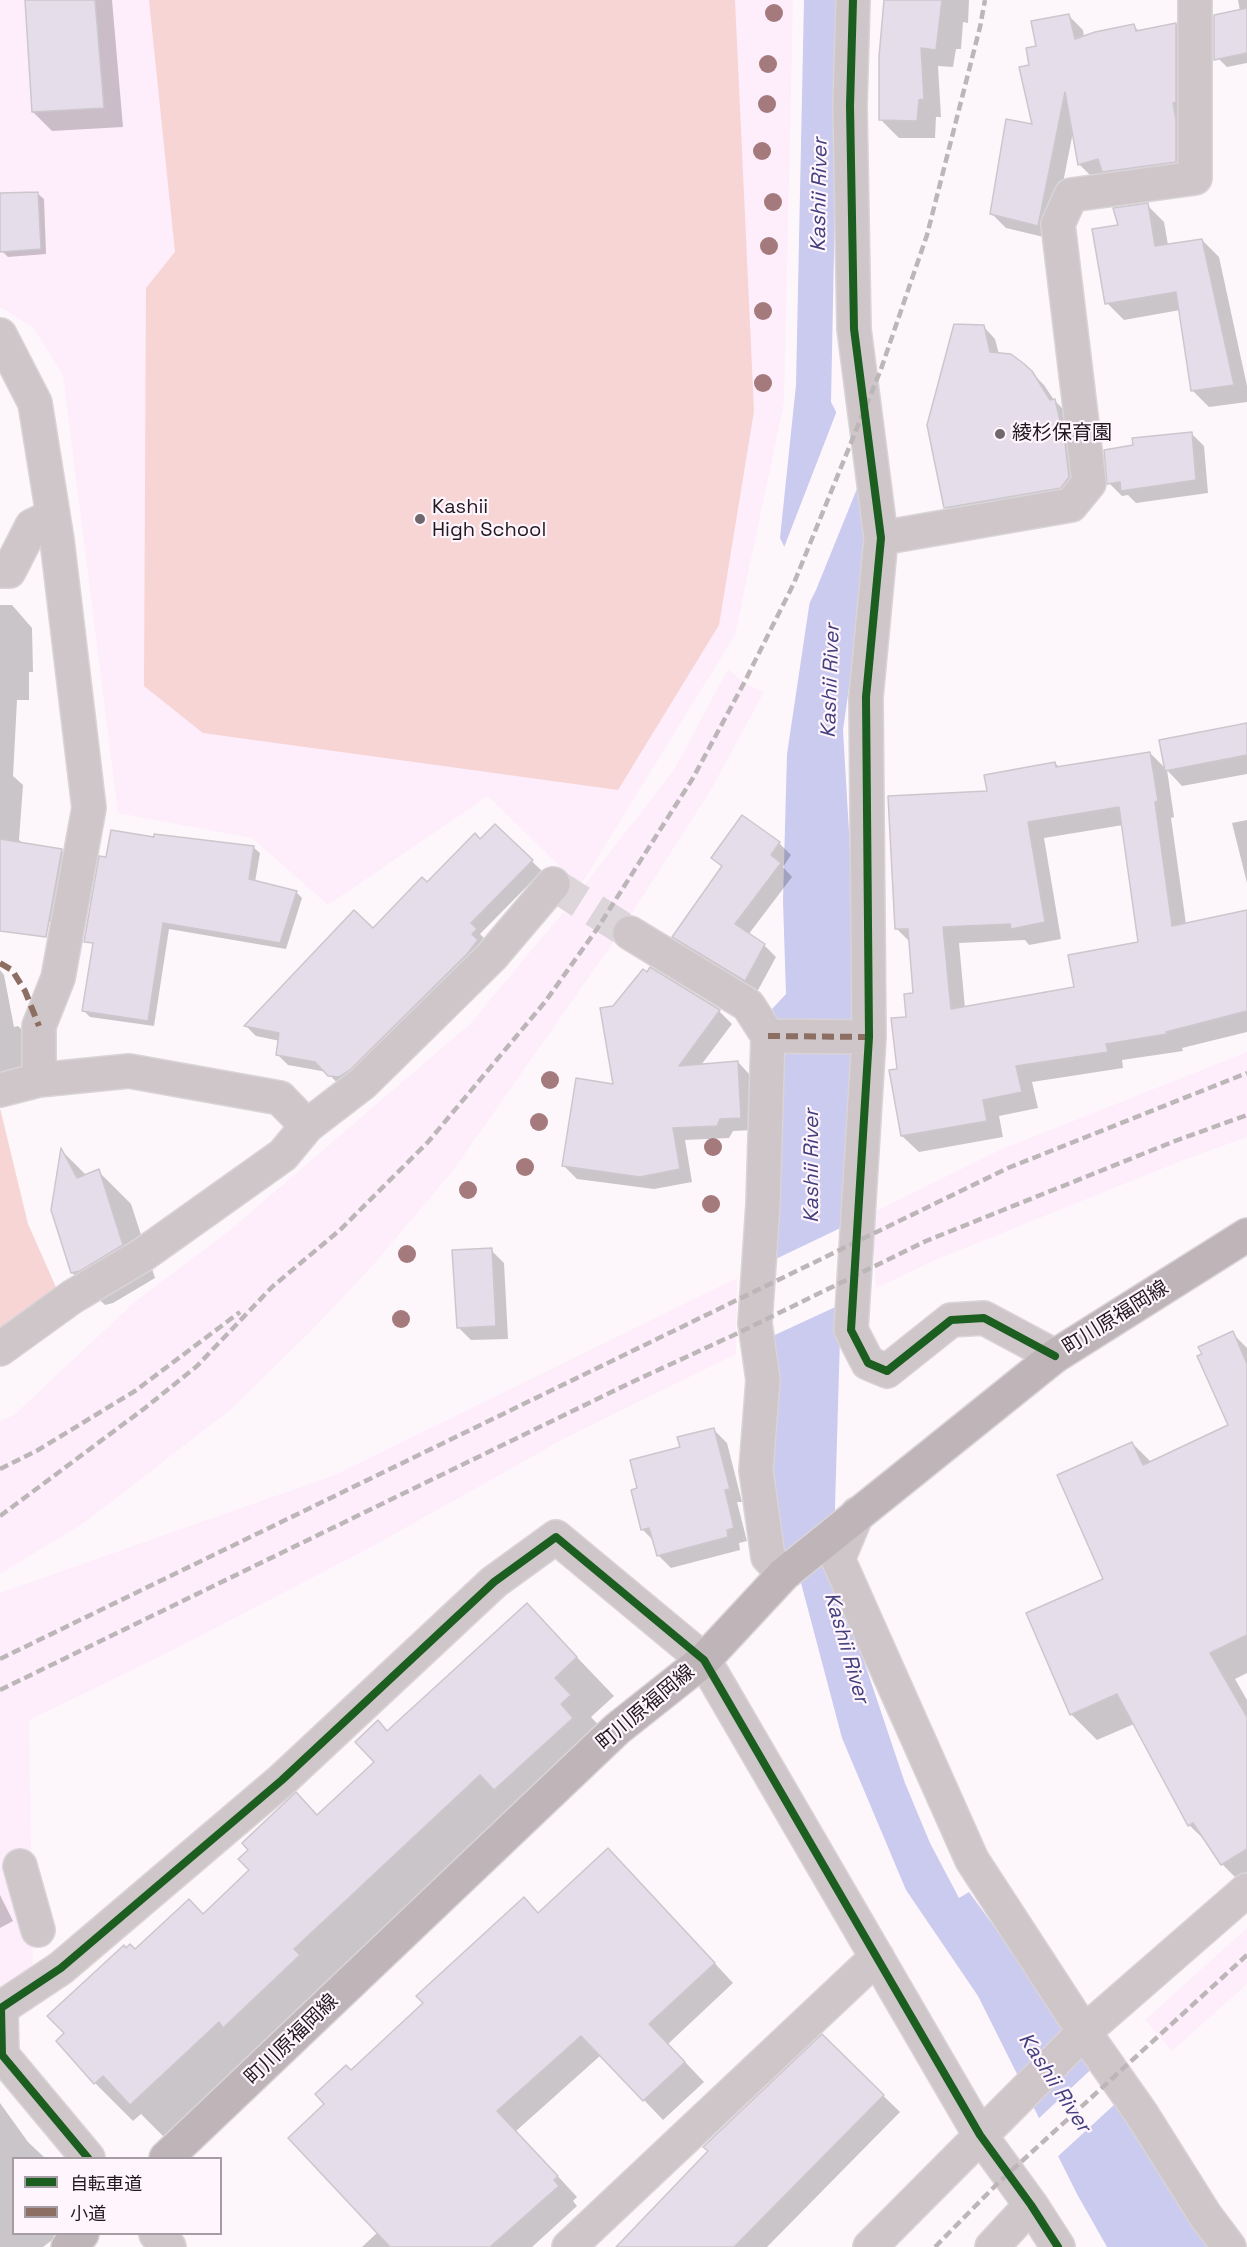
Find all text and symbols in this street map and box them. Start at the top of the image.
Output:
water label: Kashii River [806,138,834,252]
place label: 綾杉保育園 [1012,422,1112,446]
marker: 綾杉保育園 [993,427,1007,441]
place label: Kashii High School [432,496,546,543]
marker: Kashii High School [413,512,427,526]
water label: Kashii River [816,624,846,738]
water label: Kashii River [799,1109,825,1223]
street label: 町川原福岡線 [1059,1276,1173,1360]
water label: Kashii River [818,1590,874,1706]
street label: 町川原福岡線 [592,1660,700,1756]
street label: 町川原福岡線 [241,1990,343,2090]
water label: Kashii River [1012,2028,1096,2138]
legend [12,2157,222,2235]
text: 自転車道 [70,2172,142,2195]
text: 小道 [70,2202,106,2225]

